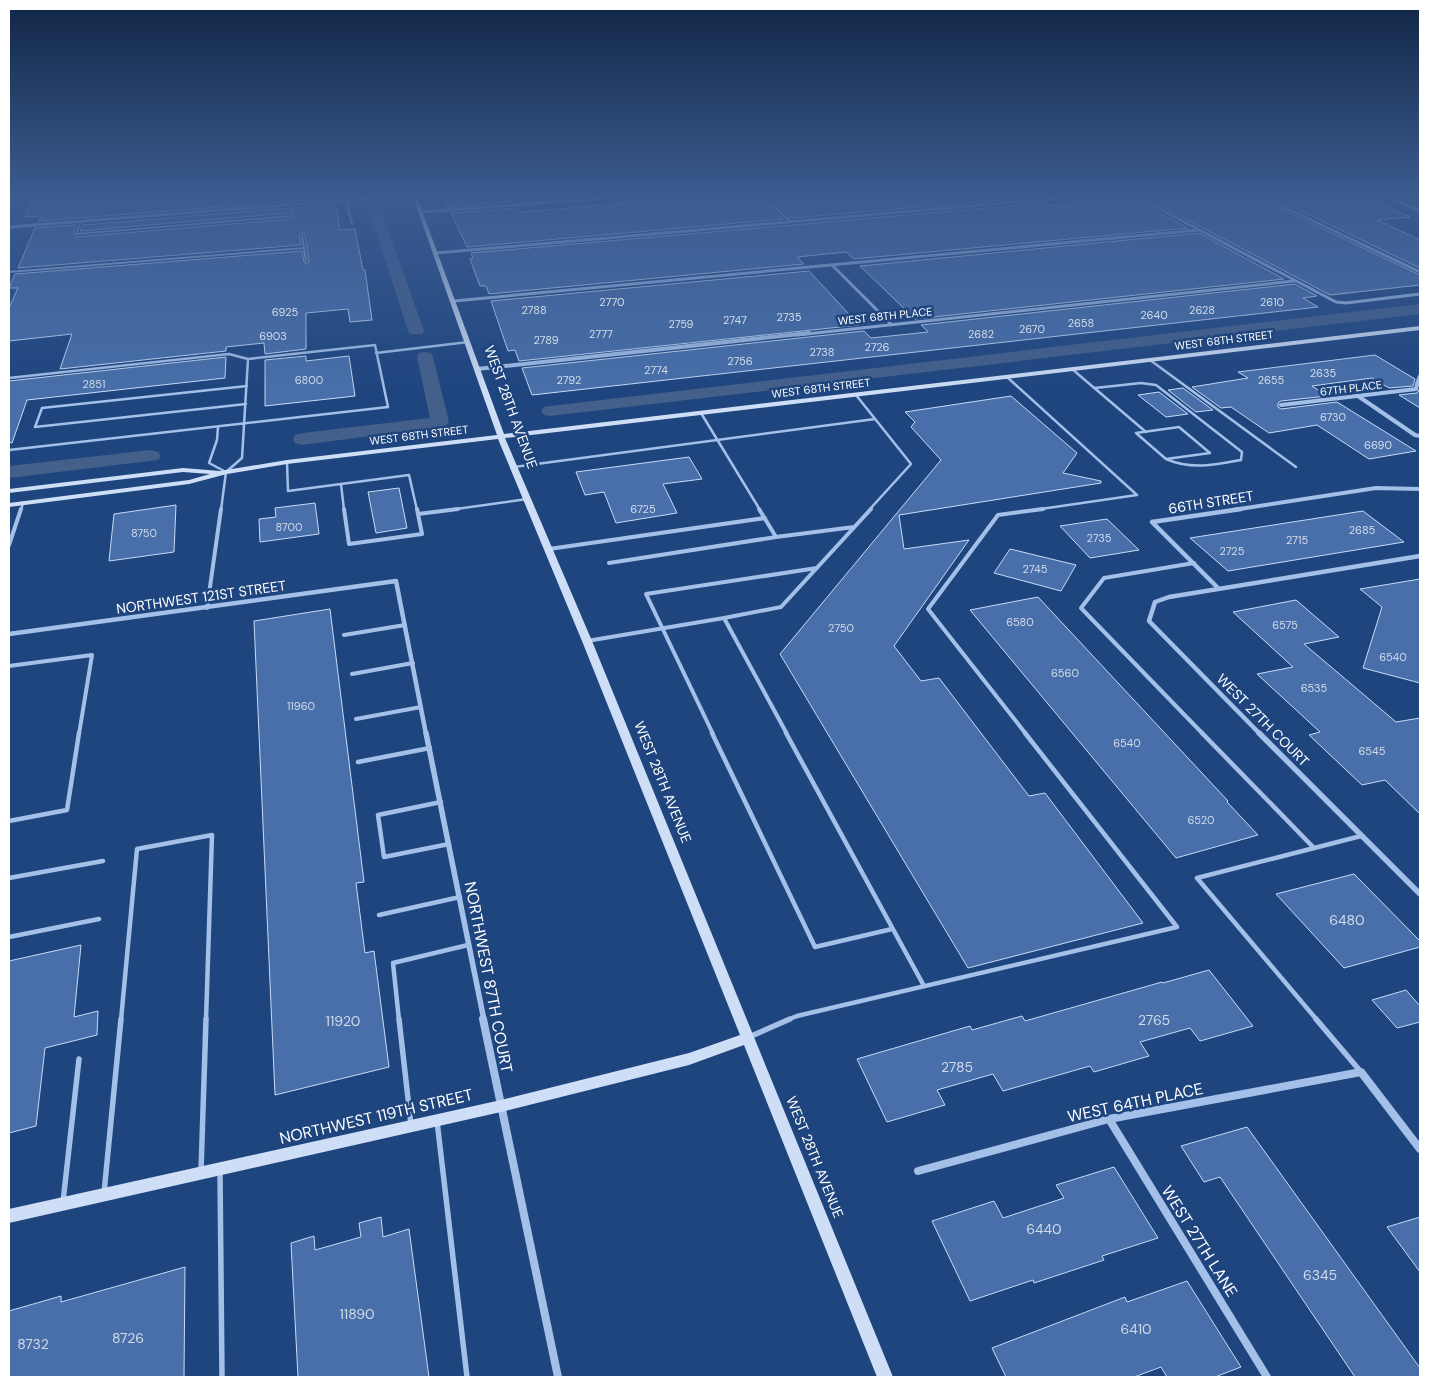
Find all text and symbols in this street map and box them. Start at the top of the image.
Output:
house number: 2770 [599,295,625,309]
house number: 2610 [1260,295,1284,309]
house number: 2788 [521,303,547,317]
house number: 2628 [1189,303,1215,317]
street label: WEST 68TH PLACE [837,304,933,328]
house number: 6925 [272,305,299,319]
house number: 2640 [1140,308,1168,322]
house number: 2735 [777,310,802,324]
house number: 2747 [723,313,747,327]
house number: 2658 [1068,316,1094,330]
house number: 2759 [668,317,694,331]
house number: 2670 [1019,322,1045,336]
house number: 2777 [589,327,613,341]
house number: 2682 [968,327,994,341]
street label: WEST 68TH STREET [1174,327,1274,353]
house number: 6903 [259,329,287,343]
house number: 2789 [533,333,559,347]
house number: 2726 [865,340,890,354]
street label: WEST 28TH AVENUE [480,343,542,471]
house number: 2738 [810,345,834,359]
house number: 2756 [727,354,753,368]
house number: 2774 [644,363,668,377]
house number: 2635 [1310,366,1337,380]
house number: 6800 [295,373,323,387]
house number: 2792 [557,373,581,387]
house number: 2655 [1258,373,1285,387]
street label: WEST 68TH STREET [771,375,871,401]
house number: 2851 [83,377,105,391]
street label: 67TH PLACE [1319,377,1383,399]
house number: 6730 [1320,410,1346,424]
street label: WEST 68TH STREET [369,422,469,448]
house number: 6690 [1364,438,1392,452]
street label: 66TH STREET [1167,486,1255,518]
house number: 6725 [630,502,656,516]
house number: 8700 [275,520,303,534]
house number: 2685 [1349,523,1376,537]
house number: 8750 [131,526,157,540]
house number: 2735 [1087,531,1112,545]
house number: 2715 [1286,533,1308,547]
house number: 2725 [1220,544,1245,558]
house number: 2745 [1023,562,1048,576]
street label: NORTHWEST 121ST STREET [115,576,287,618]
house number: 6580 [1006,615,1034,629]
house number: 6575 [1272,618,1298,632]
house number: 2750 [828,621,854,635]
house number: 6540 [1379,650,1407,664]
house number: 6560 [1051,666,1079,680]
street label: WEST 27TH COURT [1213,670,1313,770]
house number: 6535 [1301,681,1328,695]
house number: 11960 [287,699,315,713]
street label: WEST 28TH AVENUE [630,718,696,846]
house number: 6540 [1113,736,1141,750]
house number: 6545 [1359,744,1386,758]
house number: 6520 [1188,813,1214,827]
street label: NORTHWEST 87TH COURT [460,880,517,1075]
house number: 6480 [1329,911,1365,929]
house number: 2765 [1138,1011,1170,1029]
house number: 11920 [326,1012,360,1030]
house number: 2785 [941,1058,973,1076]
street label: WEST 64TH PLACE [1065,1078,1205,1127]
street label: NORTHWEST 119TH STREET [277,1084,475,1149]
street label: WEST 28TH AVENUE [782,1093,848,1221]
street label: WEST 27TH LANE [1157,1182,1242,1301]
house number: 6440 [1026,1220,1062,1238]
house number: 6345 [1303,1266,1337,1284]
house number: 11890 [339,1305,375,1323]
house number: 6410 [1120,1320,1152,1338]
house number: 8726 [112,1329,144,1347]
house number: 8732 [17,1335,49,1353]

